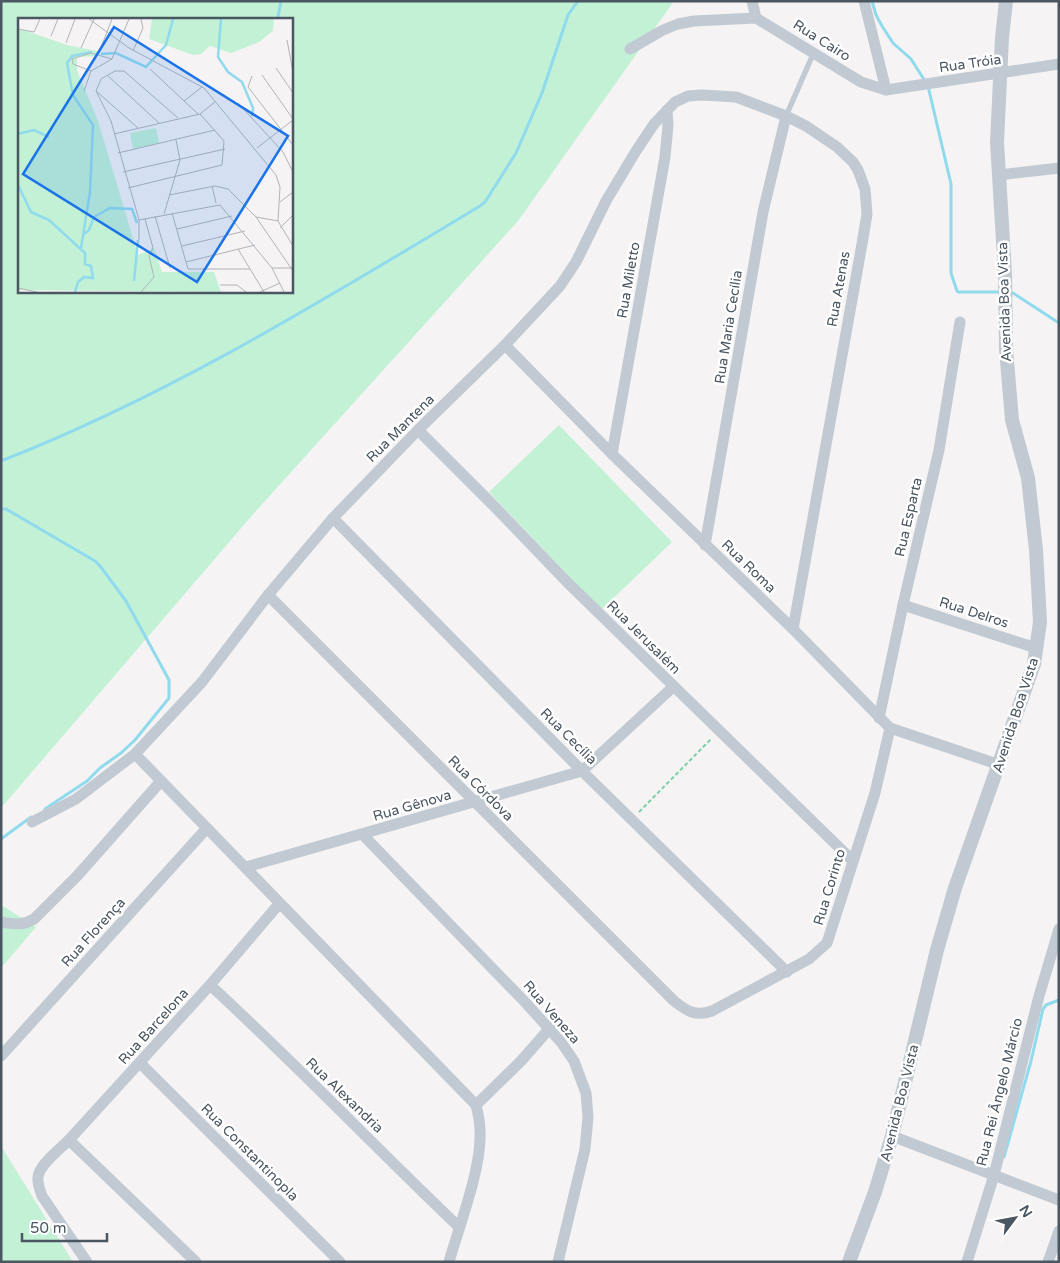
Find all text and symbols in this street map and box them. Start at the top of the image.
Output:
street label: Rua Cairo [790,16,854,65]
inset map [18,18,292,292]
street label: Rua Tróia [938,51,1002,76]
street label: Rua Miletto [613,240,644,320]
street label: Avenida Boa Vista [994,242,1015,362]
street label: Rua Atenas [823,250,854,328]
street label: Rua Maria Cecília [711,269,746,385]
street label: Rua Mantena [363,391,438,466]
street label: Rua Esparta [891,476,926,558]
street label: Rua Roma [718,536,779,597]
street label: Rua Delros [937,593,1011,632]
street label: Rua Jerusalém [603,597,684,678]
street label: Avenida Boa Vista [989,655,1042,775]
street label: Rua Cecília [537,704,601,768]
street label: Rua Córdova [444,752,517,825]
street label: Rua Gênova [371,786,453,825]
street label: Rua Corinto [810,847,849,927]
street label: Rua Florença [58,894,129,970]
street label: Rua Veneza [520,977,584,1047]
street label: Rua Barcelona [115,985,192,1068]
street label: Rua Rei Ângelo Márcio [973,1016,1026,1168]
street label: Avenida Boa Vista [877,1043,922,1163]
street label: Rua Alexandria [302,1054,387,1137]
street label: Rua Constantinopla [197,1100,302,1205]
north arrow [990,1193,1040,1243]
text: N [1015,1202,1036,1221]
scale bar [22,1210,108,1242]
text: 50 m [30,1219,67,1237]

